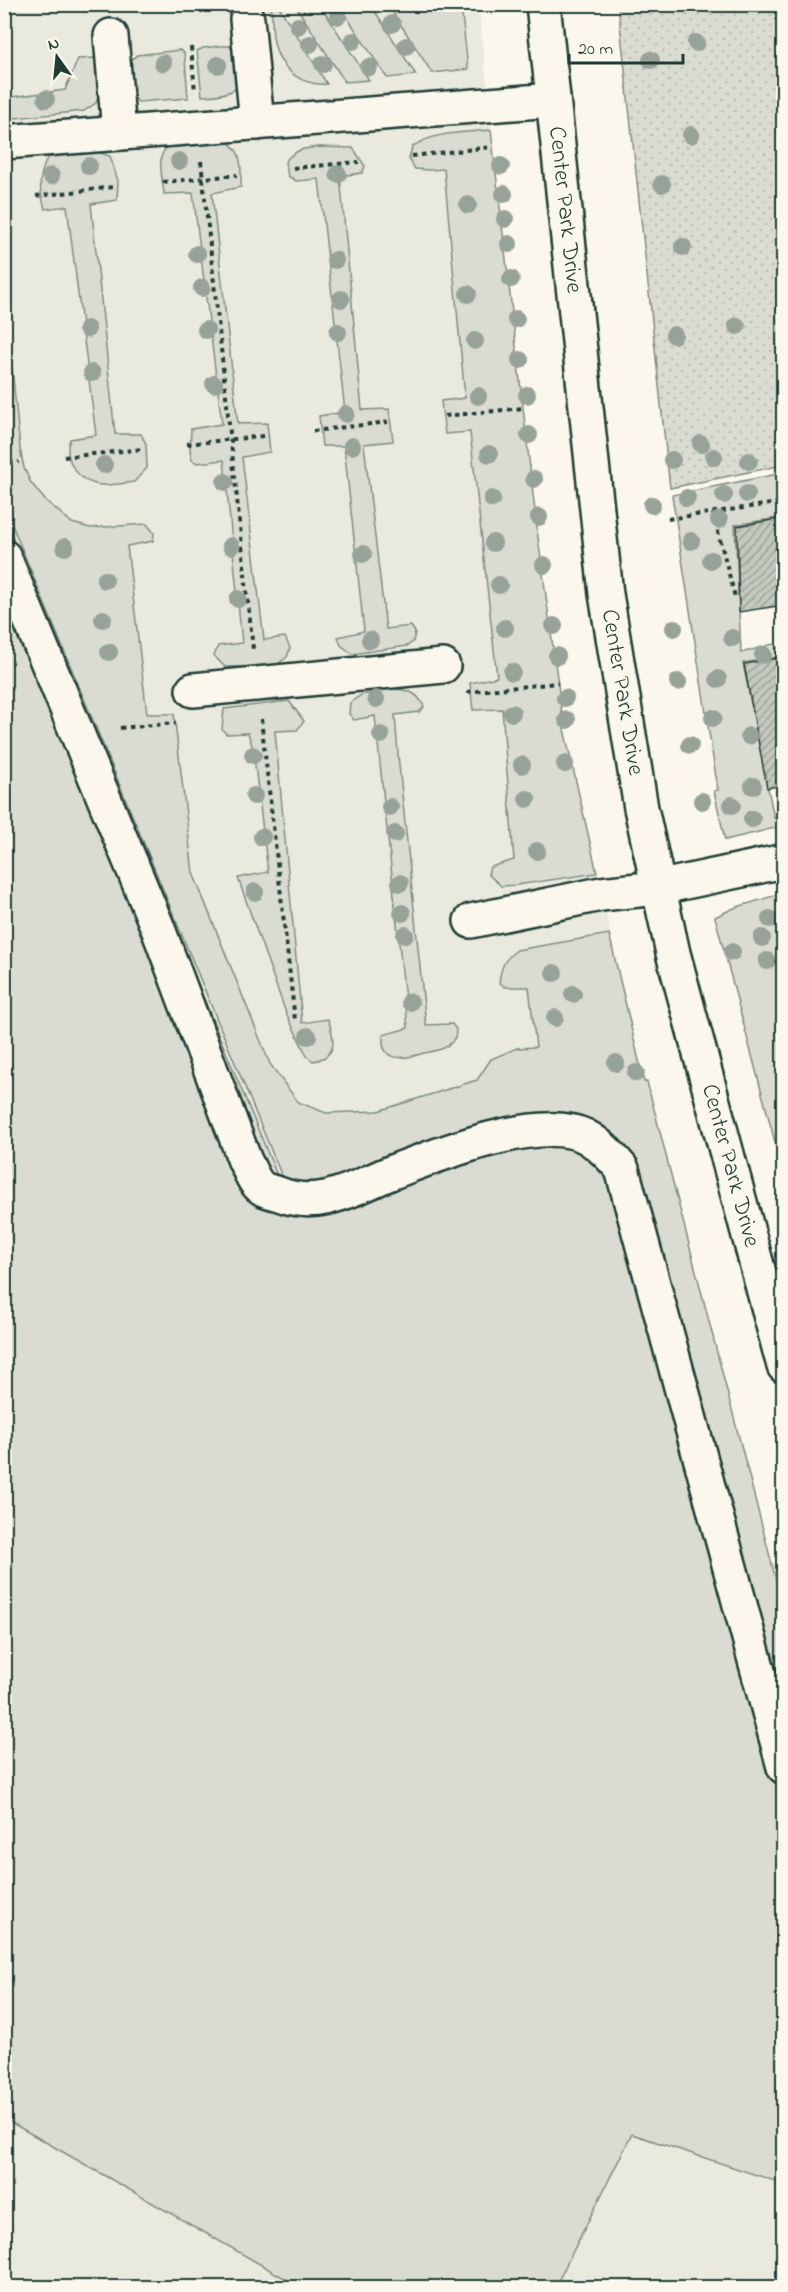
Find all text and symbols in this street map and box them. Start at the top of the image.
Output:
north arrow [27,27,87,87]
scale bar [569,27,683,65]
text: N [45,31,62,57]
text: 20 m [578,37,613,63]
street label: Center Park Drive [539,125,591,295]
street label: Center Park Drive [591,607,653,778]
street label: Center Park Drive [692,1080,769,1251]

